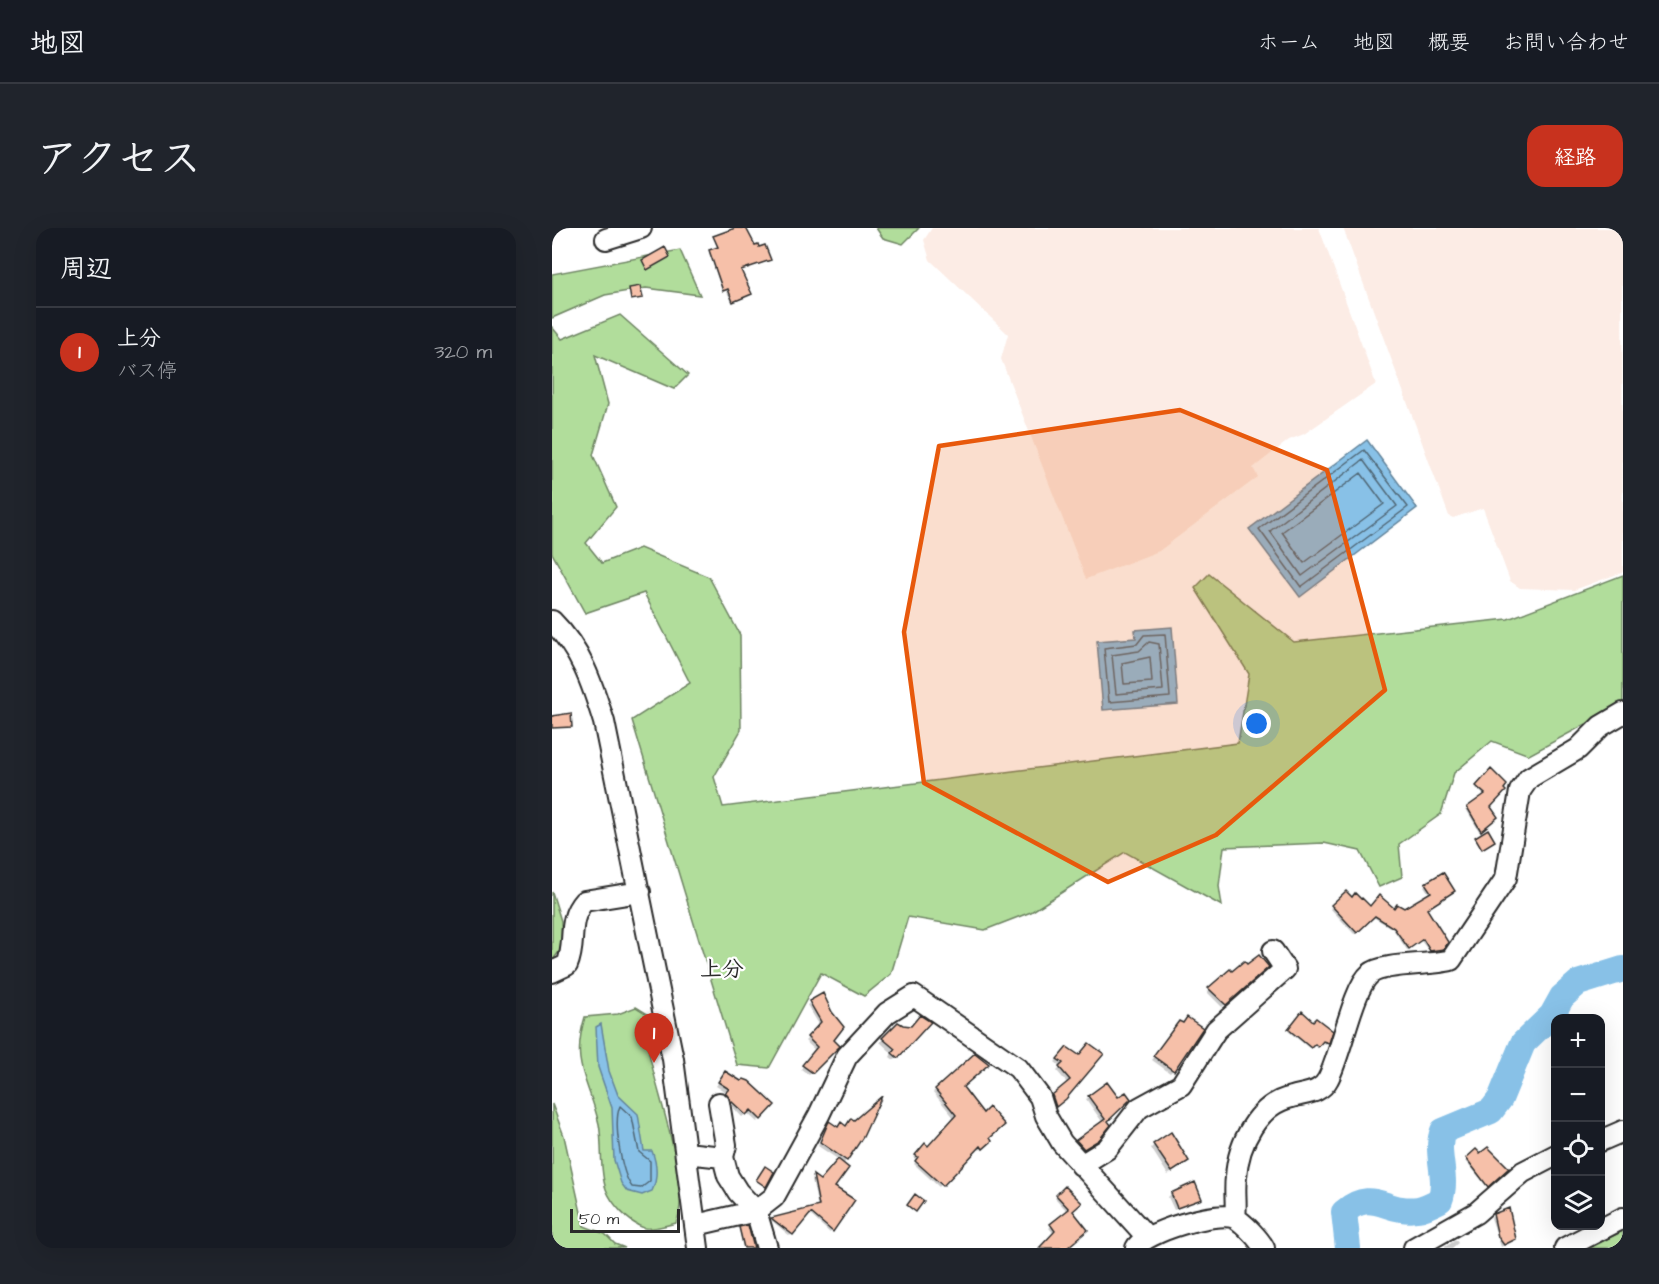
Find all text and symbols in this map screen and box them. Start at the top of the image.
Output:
text: 地図 [30,24,86,63]
text: ホーム [1258,28,1320,57]
text: 地図 [1353,28,1395,57]
text: 概要 [1428,28,1470,57]
text: お問い合わせ [1503,28,1629,57]
button: 経路 [1527,125,1623,187]
text: アクセス [36,131,201,189]
text: 周辺 [60,251,112,287]
text: 上分 [117,323,161,354]
text: 1 [78,338,81,366]
text: 320 m [434,338,492,366]
text: バス停 [117,357,177,385]
your location [1242,709,1271,738]
district label: 上分 [700,954,744,985]
pin: 1 [634,1014,674,1063]
map controls [1551,1014,1605,1230]
button: + [1551,1014,1605,1068]
button: − [1551,1068,1605,1122]
button: locate [1551,1122,1605,1176]
button: layers [1551,1176,1605,1230]
scale bar [570,1206,680,1234]
text: 50 m [579,1208,619,1230]

